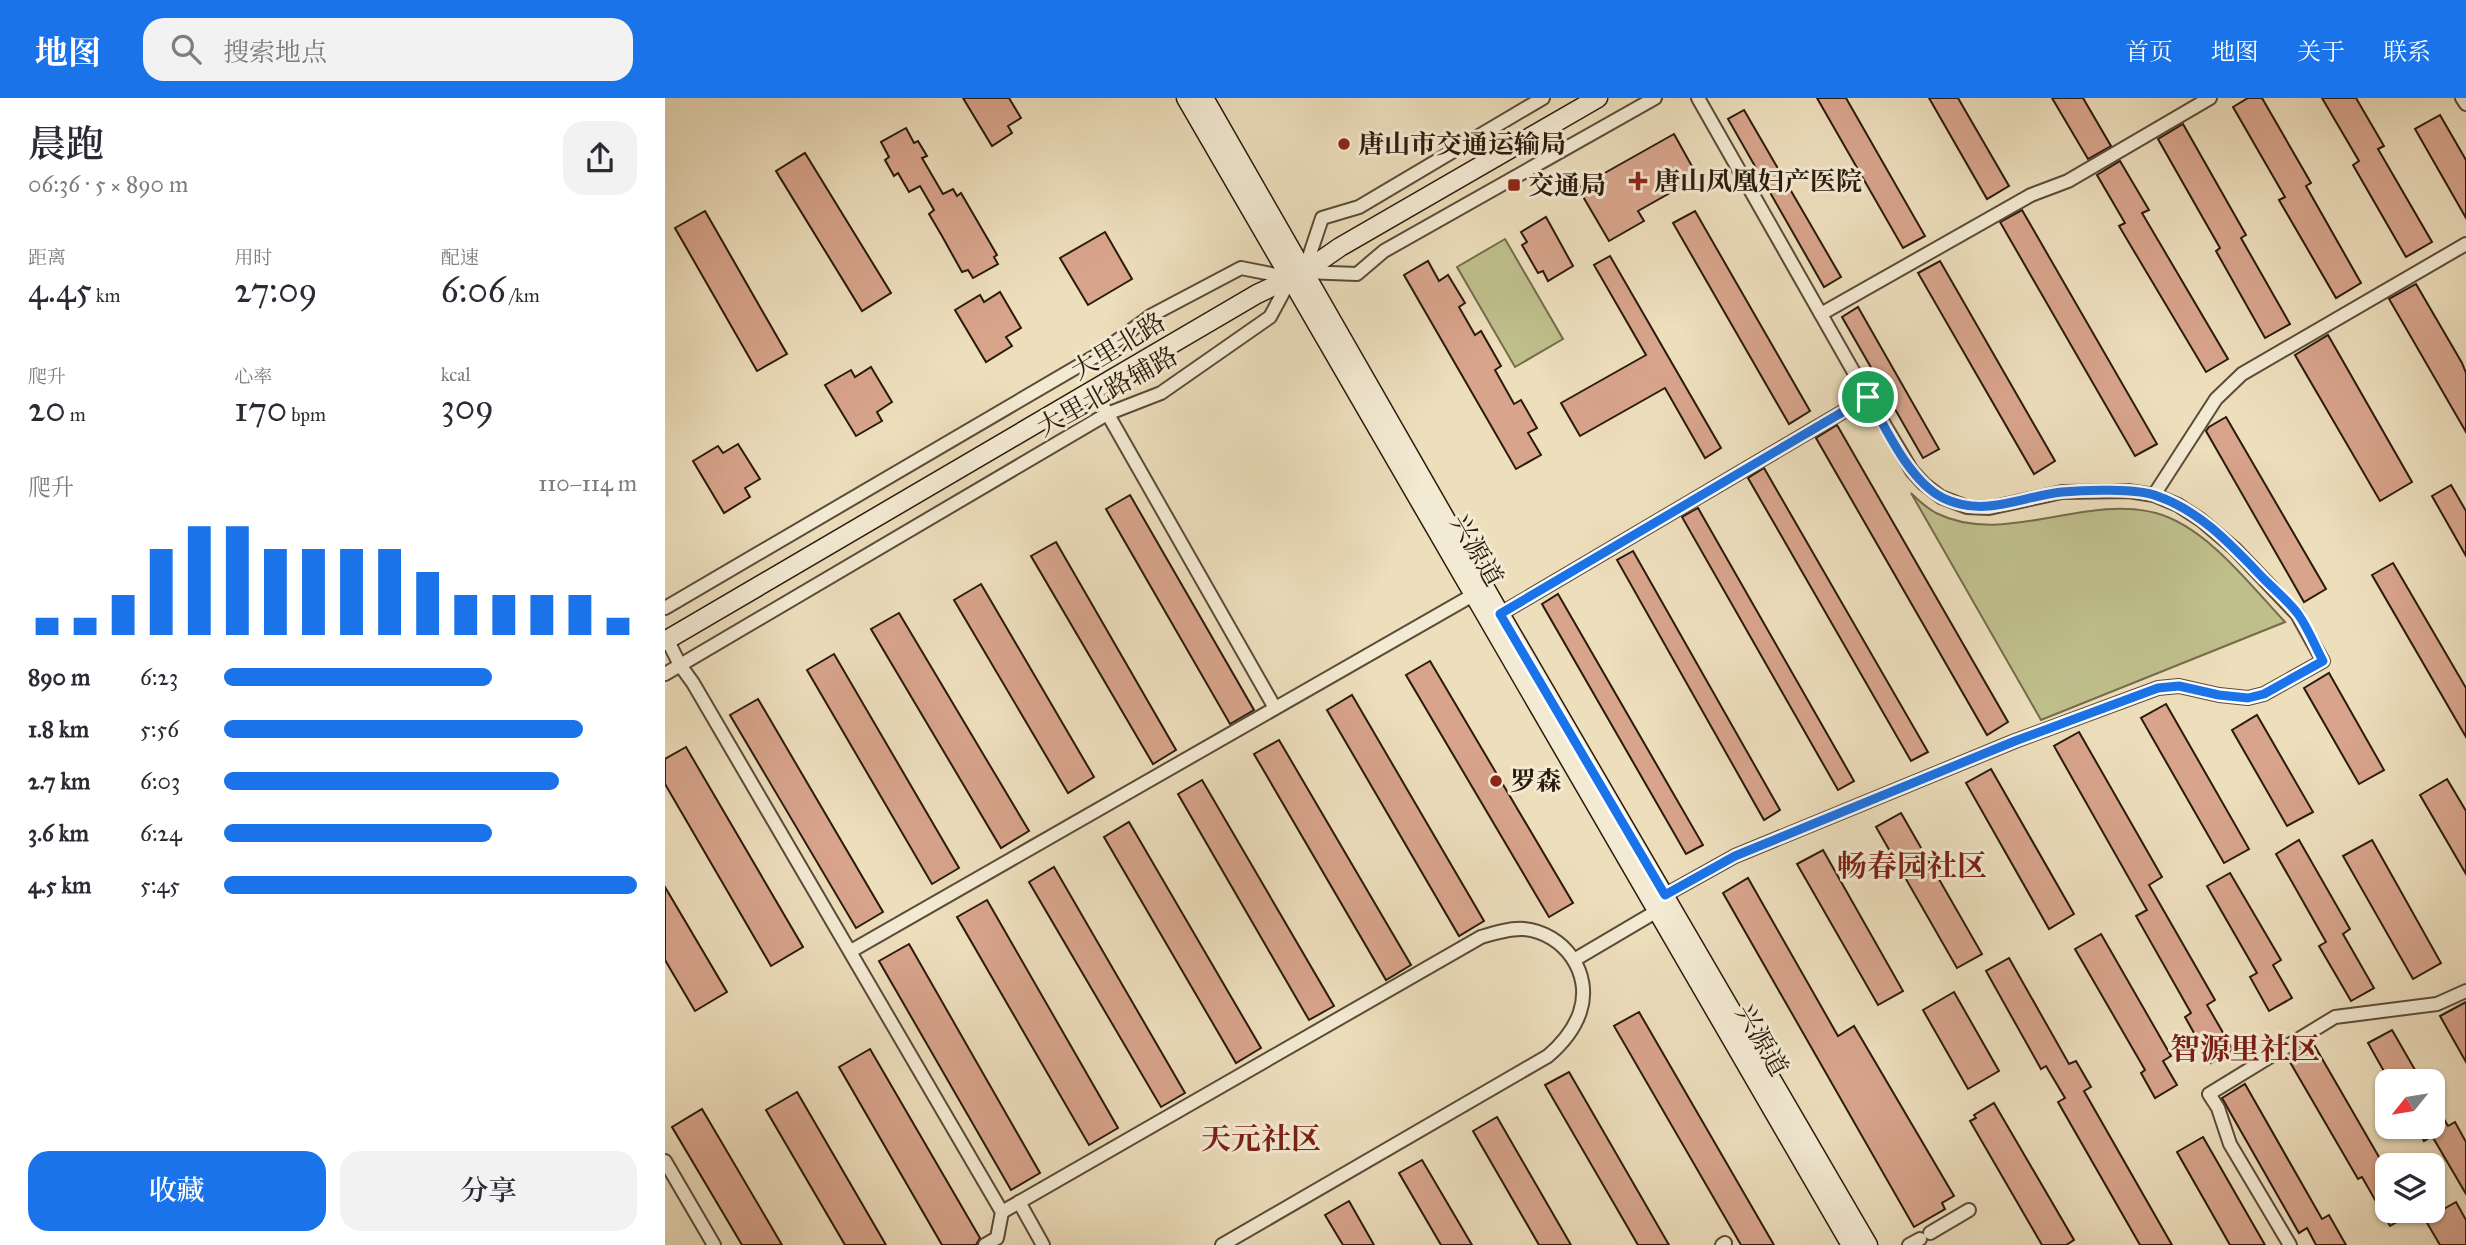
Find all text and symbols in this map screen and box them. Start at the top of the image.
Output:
search box [143,18,633,81]
icon: search [167,30,205,68]
text: 地图 [35,33,101,73]
text: 搜索地点 [223,36,327,68]
text: 首页 [2125,37,2173,67]
text: 地图 [2211,37,2259,67]
text: 关于 [2297,37,2345,67]
text: 联系 [2383,37,2431,67]
text: 晨跑 [28,121,104,167]
button: share [563,121,637,195]
place label: 唐山市交通运输局 [1358,128,1566,160]
marker: 唐山市交通运输局 [1336,136,1352,152]
place label: 唐山凤凰妇产医院 [1654,165,1862,197]
place label: 交通局 [1528,169,1606,201]
text: 06:36 · 5 × 890 m [28,170,188,198]
marker: 唐山凤凰妇产医院 [1628,171,1648,191]
marker: 交通局 [1506,177,1522,193]
text: 距离 [28,246,66,269]
text: 用时 [234,246,272,269]
text: 配速 [441,246,479,269]
text: 4.45 [28,269,92,312]
text: 27:09 [234,269,317,312]
text: 6:06 [441,269,506,312]
text: km [92,284,121,307]
text: /km [506,284,540,307]
street label: 大里北路 [1065,305,1171,387]
street label: 大里北路辅路 [1031,339,1183,443]
text: kcal [441,363,471,386]
text: 爬升 [28,365,66,388]
text: 心率 [234,365,272,388]
pin [1838,367,1898,427]
icon: arrive [1849,378,1887,416]
text: 309 [441,386,494,429]
text: 20 [28,388,66,431]
text: 170 [234,388,287,431]
text: m [66,403,86,426]
text: bpm [287,403,326,426]
text: 110–114 m [538,469,637,497]
text: 爬升 [28,473,74,501]
street label: 兴源道 [1444,508,1510,592]
text: 890 m [28,663,90,691]
text: 6:23 [140,663,178,691]
text: 1.8 km [28,715,89,743]
text: 5:56 [140,715,179,743]
place label: 罗森 [1510,765,1562,797]
text: 2.7 km [28,767,90,795]
text: 6:03 [140,767,180,795]
marker: 罗森 [1488,773,1504,789]
text: 3.6 km [28,819,89,847]
text: 6:24 [140,819,182,847]
district label: 畅春园社区 [1837,848,1987,884]
text: 4.5 km [28,871,91,899]
text: 5:45 [140,871,180,899]
street label: 兴源道 [1729,998,1795,1082]
district label: 智源里社区 [2170,1031,2320,1067]
north arrow [2375,1069,2445,1139]
map controls [2375,1069,2445,1223]
district label: 天元社区 [1201,1121,1321,1157]
button: 收藏 [28,1151,326,1231]
button: 分享 [340,1151,637,1231]
button: layers [2375,1153,2445,1223]

